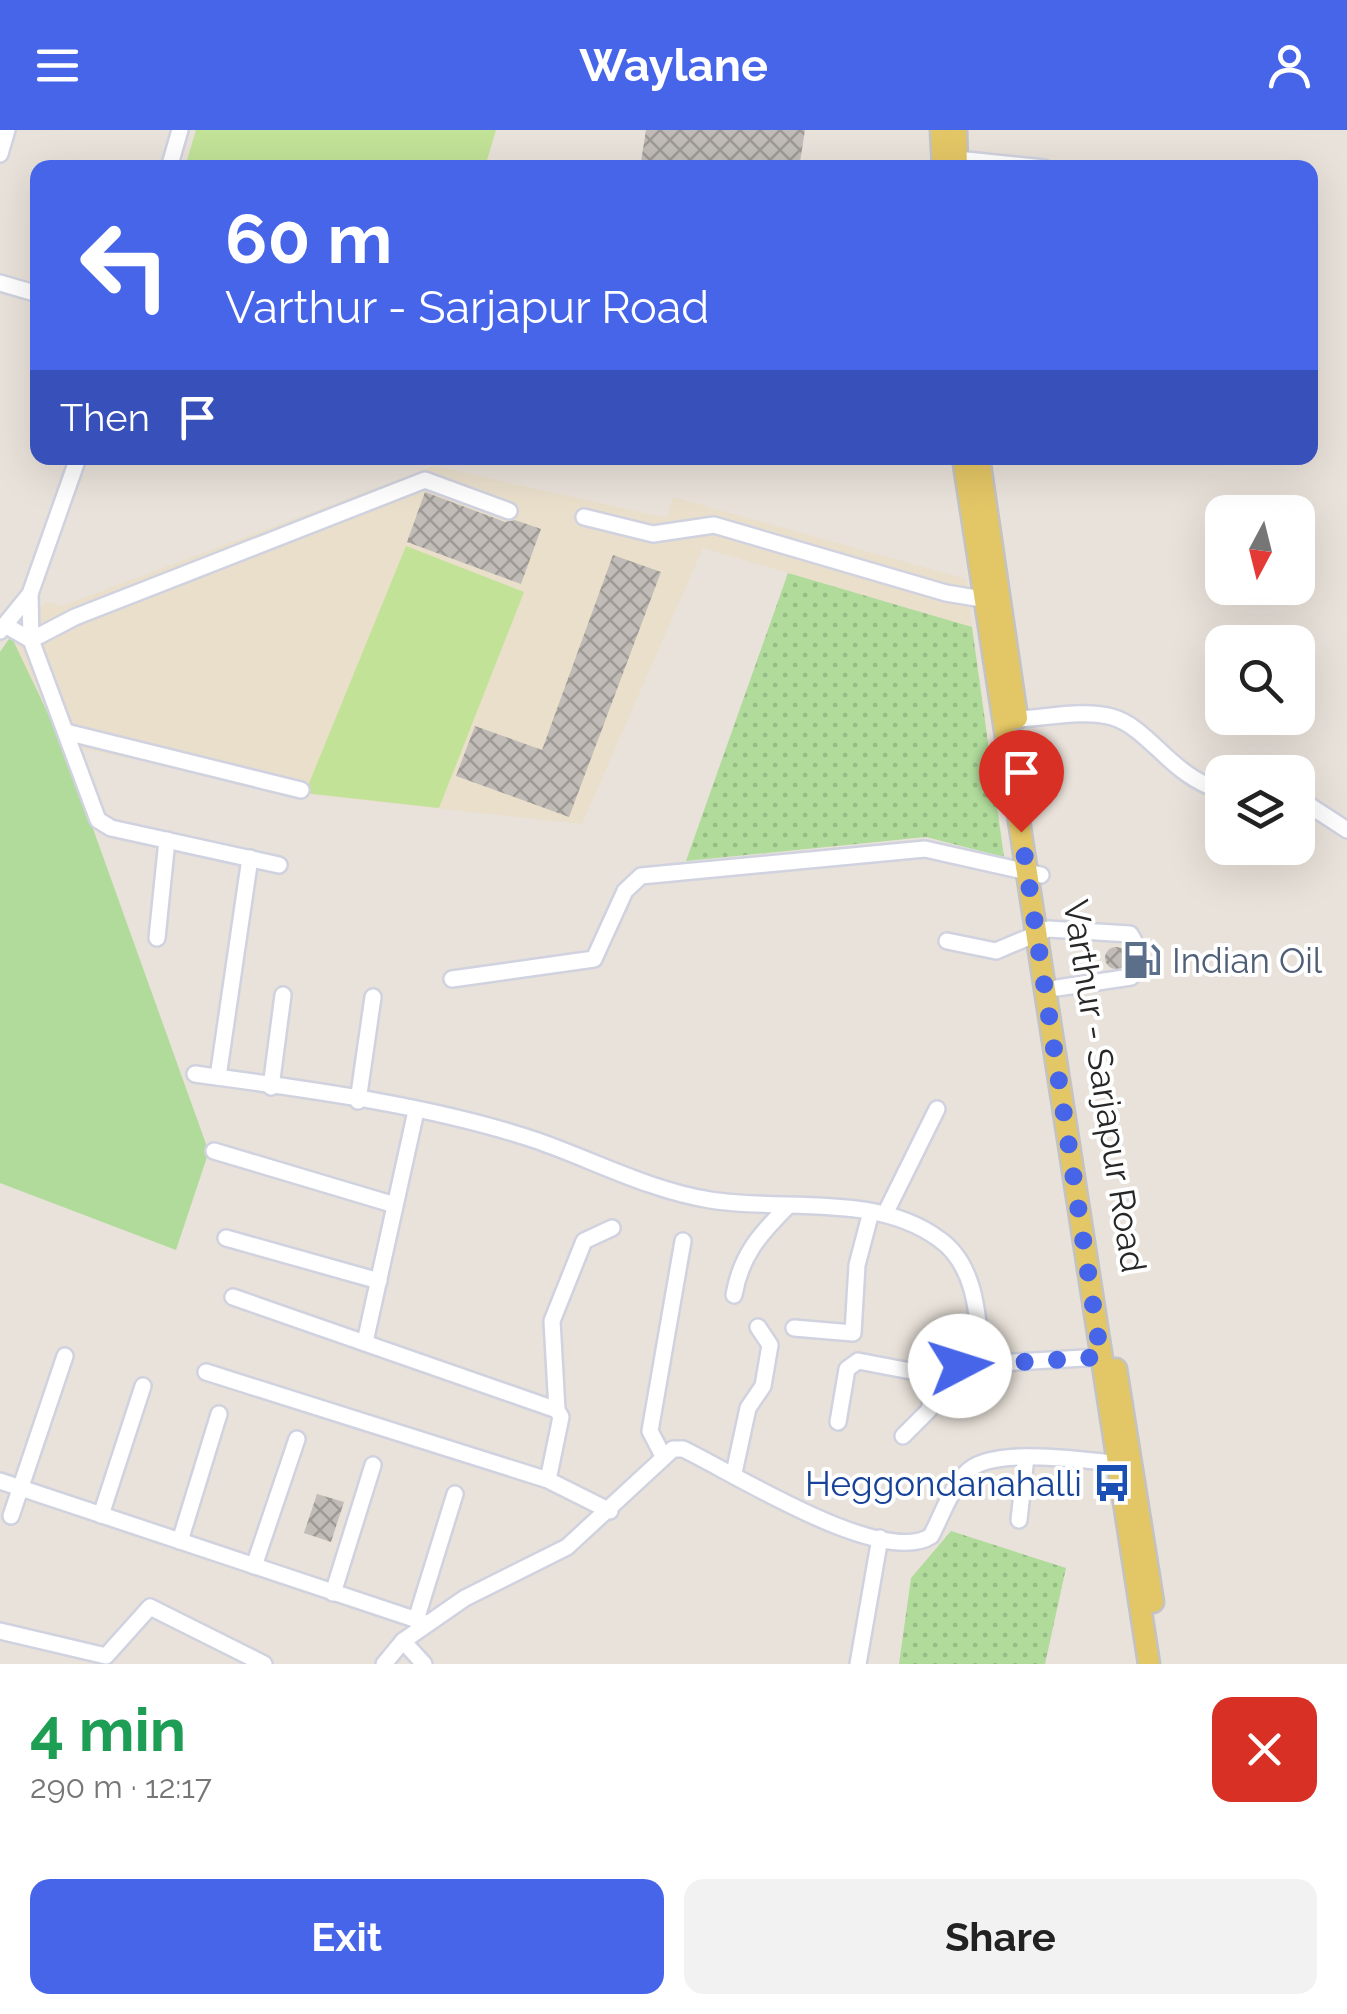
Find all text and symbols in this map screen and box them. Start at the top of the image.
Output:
icon: menu [30,38,85,93]
icon: person [1262,38,1317,93]
text: Waylane [579,39,768,92]
text: 60 m [225,197,392,279]
icon: left [60,200,190,330]
text: Varthur - Sarjapur Road [225,281,709,334]
icon: arrive [170,390,225,445]
text: Then [60,395,150,440]
north arrow [1205,495,1315,605]
map controls [1205,495,1315,865]
button: search [1205,625,1315,735]
pin [979,730,1064,833]
icon: arrive [994,745,1049,800]
button: layers [1205,755,1315,865]
street label: Varthur - Sarjapur Road [1055,897,1155,1275]
fuel station icon: Indian Oil [1121,939,1163,981]
place label: Indian Oil [1172,940,1323,981]
position arrow [908,1314,1012,1418]
bus stop icon: Heggondanahalli [1091,1462,1133,1504]
place label: Heggondanahalli [805,1463,1082,1504]
text: 4 min [30,1695,186,1765]
button: close [1212,1697,1317,1802]
text: 290 m · 12:17 [30,1768,212,1805]
button: Exit [30,1879,664,1994]
button: Share [684,1879,1317,1994]

